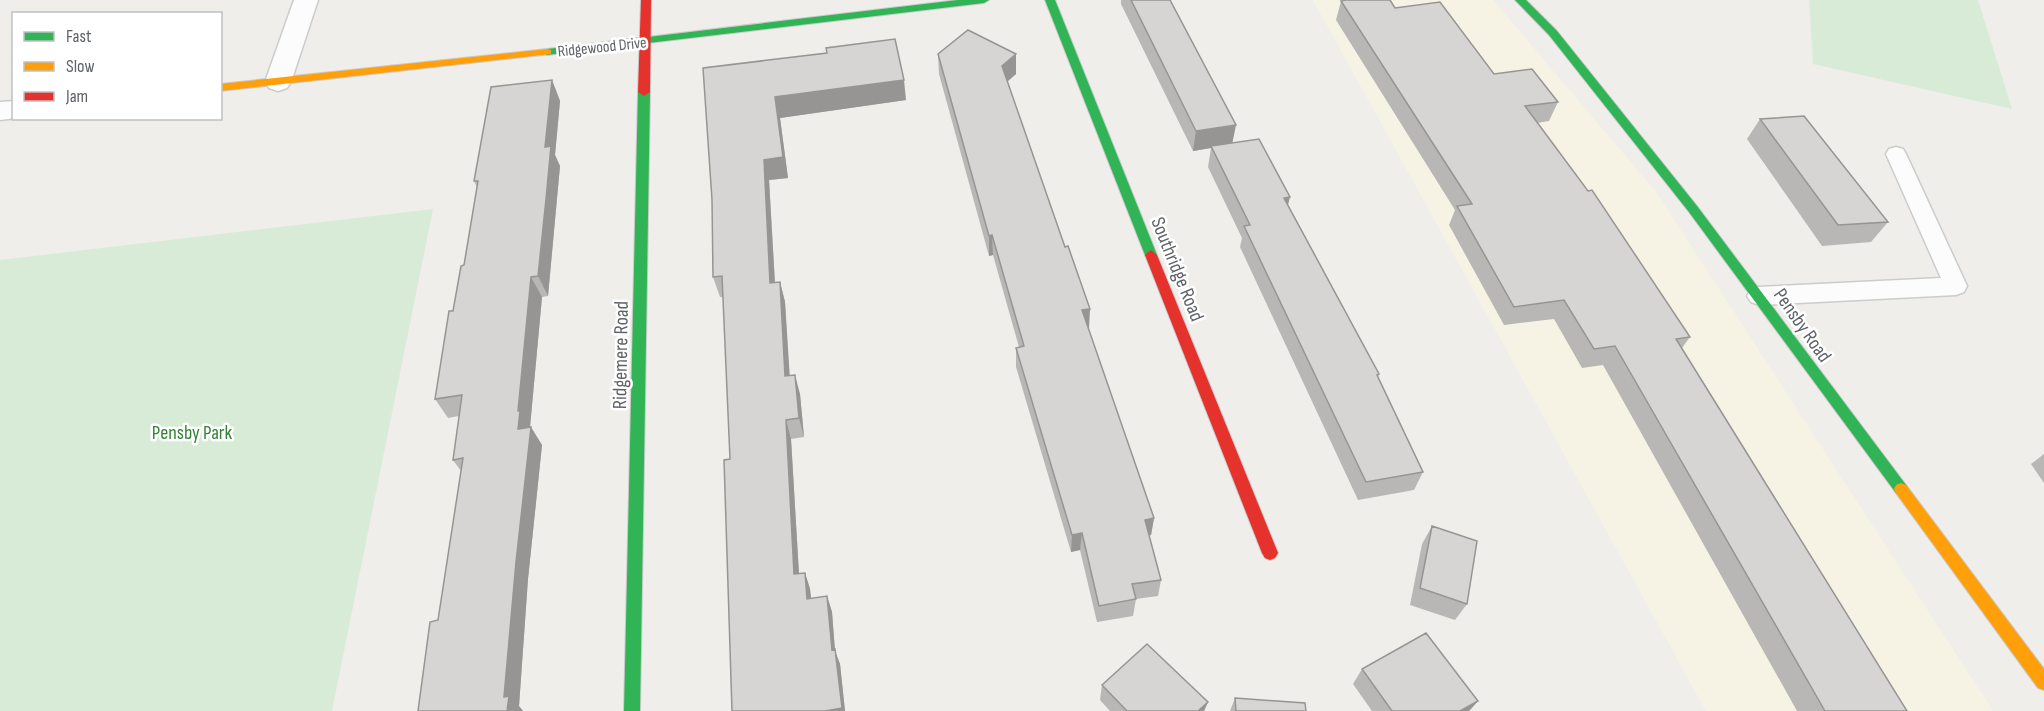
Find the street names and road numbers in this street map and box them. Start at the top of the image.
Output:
street label: Ridgewood Drive [557,33,647,62]
street label: Southridge Road [1145,214,1209,325]
street label: Pensby Road [1768,284,1836,367]
street label: Ridgemere Road [608,301,634,409]

